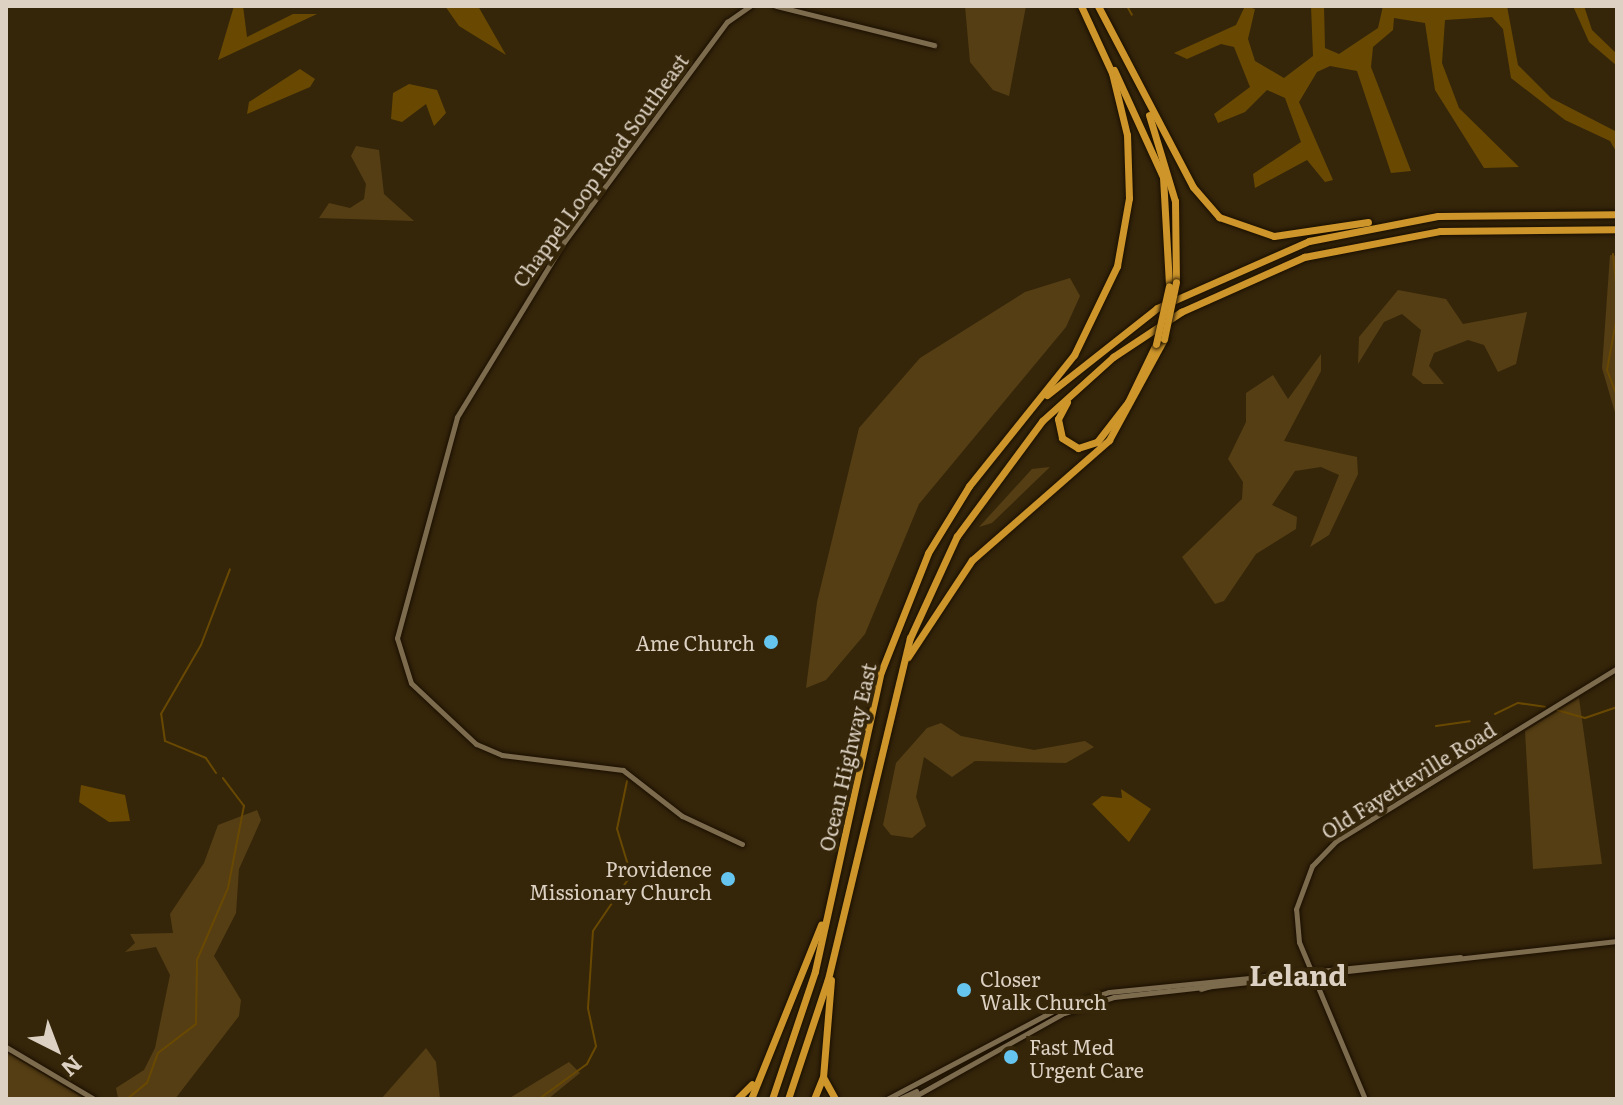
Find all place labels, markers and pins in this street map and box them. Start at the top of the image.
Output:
place label: Ame Church [636,630,755,654]
marker: Ame Church [762,633,780,651]
place label: Providence Missionary Church [529,856,712,903]
marker: Providence Missionary Church [719,870,737,888]
place label: Closer Walk Church [980,966,1107,1013]
marker: Closer Walk Church [955,981,973,999]
place label: Fast Med Urgent Care [1029,1034,1144,1081]
marker: Fast Med Urgent Care [1000,1046,1022,1068]

